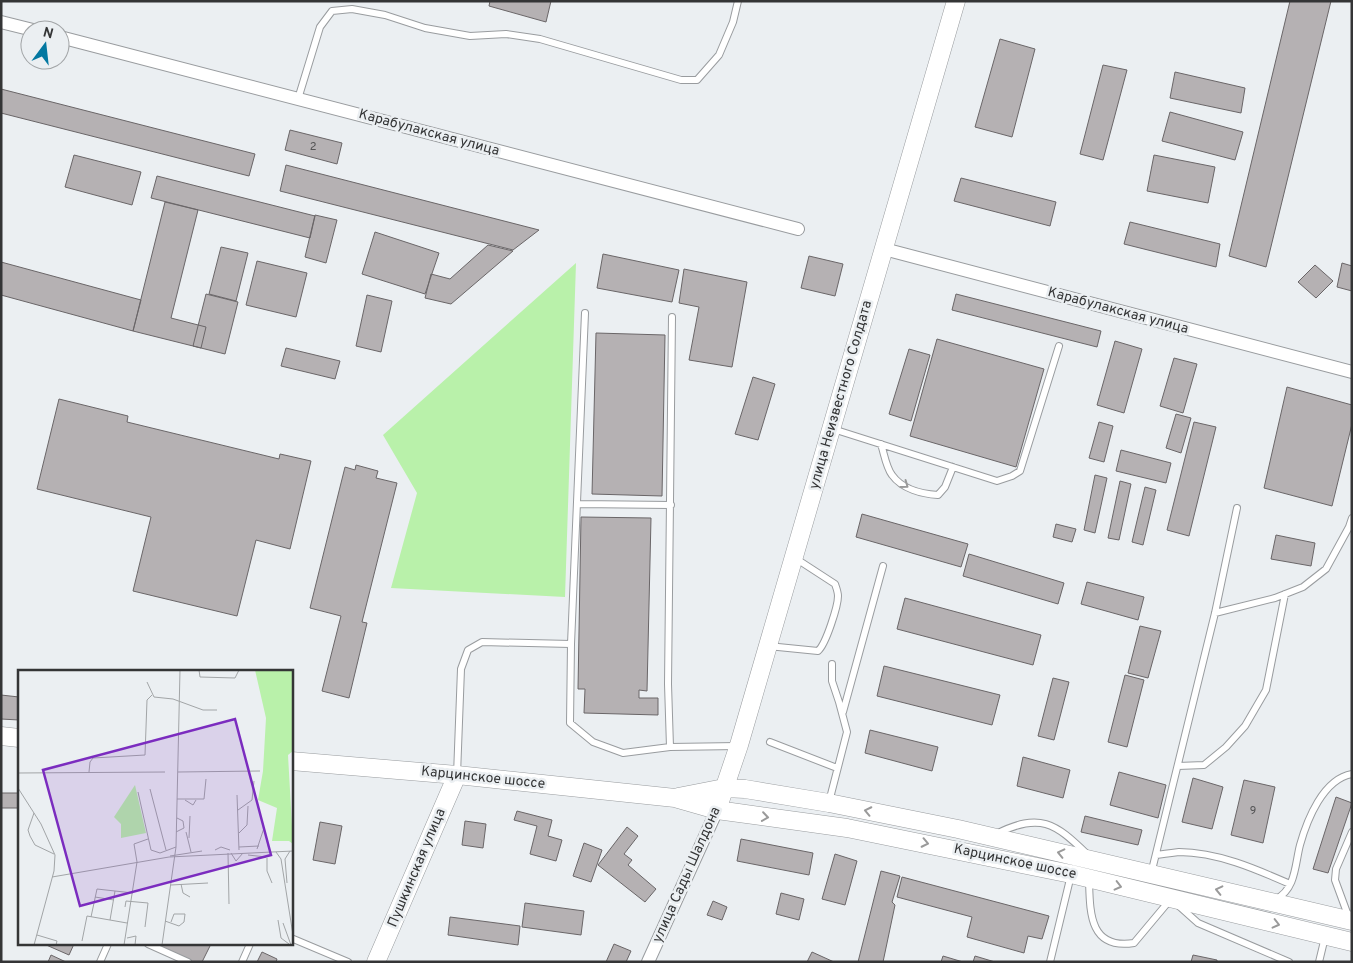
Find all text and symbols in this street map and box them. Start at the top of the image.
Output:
north arrow [20,20,70,70]
text: N [41,24,55,43]
street label: Карабулакская улица [357,106,501,160]
house number: 2 [310,140,316,154]
street label: Карабулакская улица [1046,284,1190,338]
street label: улица Неизвестного Солдата [806,299,876,491]
one-way arrow [899,479,909,488]
inset map [18,670,292,946]
street label: Карцинское шоссе [420,763,546,793]
street label: улица Сады Шалдона [649,804,725,946]
house number: 9 [1250,804,1256,818]
street label: Пушкинская улица [384,806,450,930]
one-way arrow [863,806,872,817]
one-way arrow [761,812,769,822]
one-way arrow [921,837,930,848]
street label: Карцинское шоссе [952,841,1078,883]
one-way arrow [1056,848,1065,859]
one-way arrow [1114,880,1123,891]
one-way arrow [1215,885,1224,896]
one-way arrow [1272,918,1281,929]

